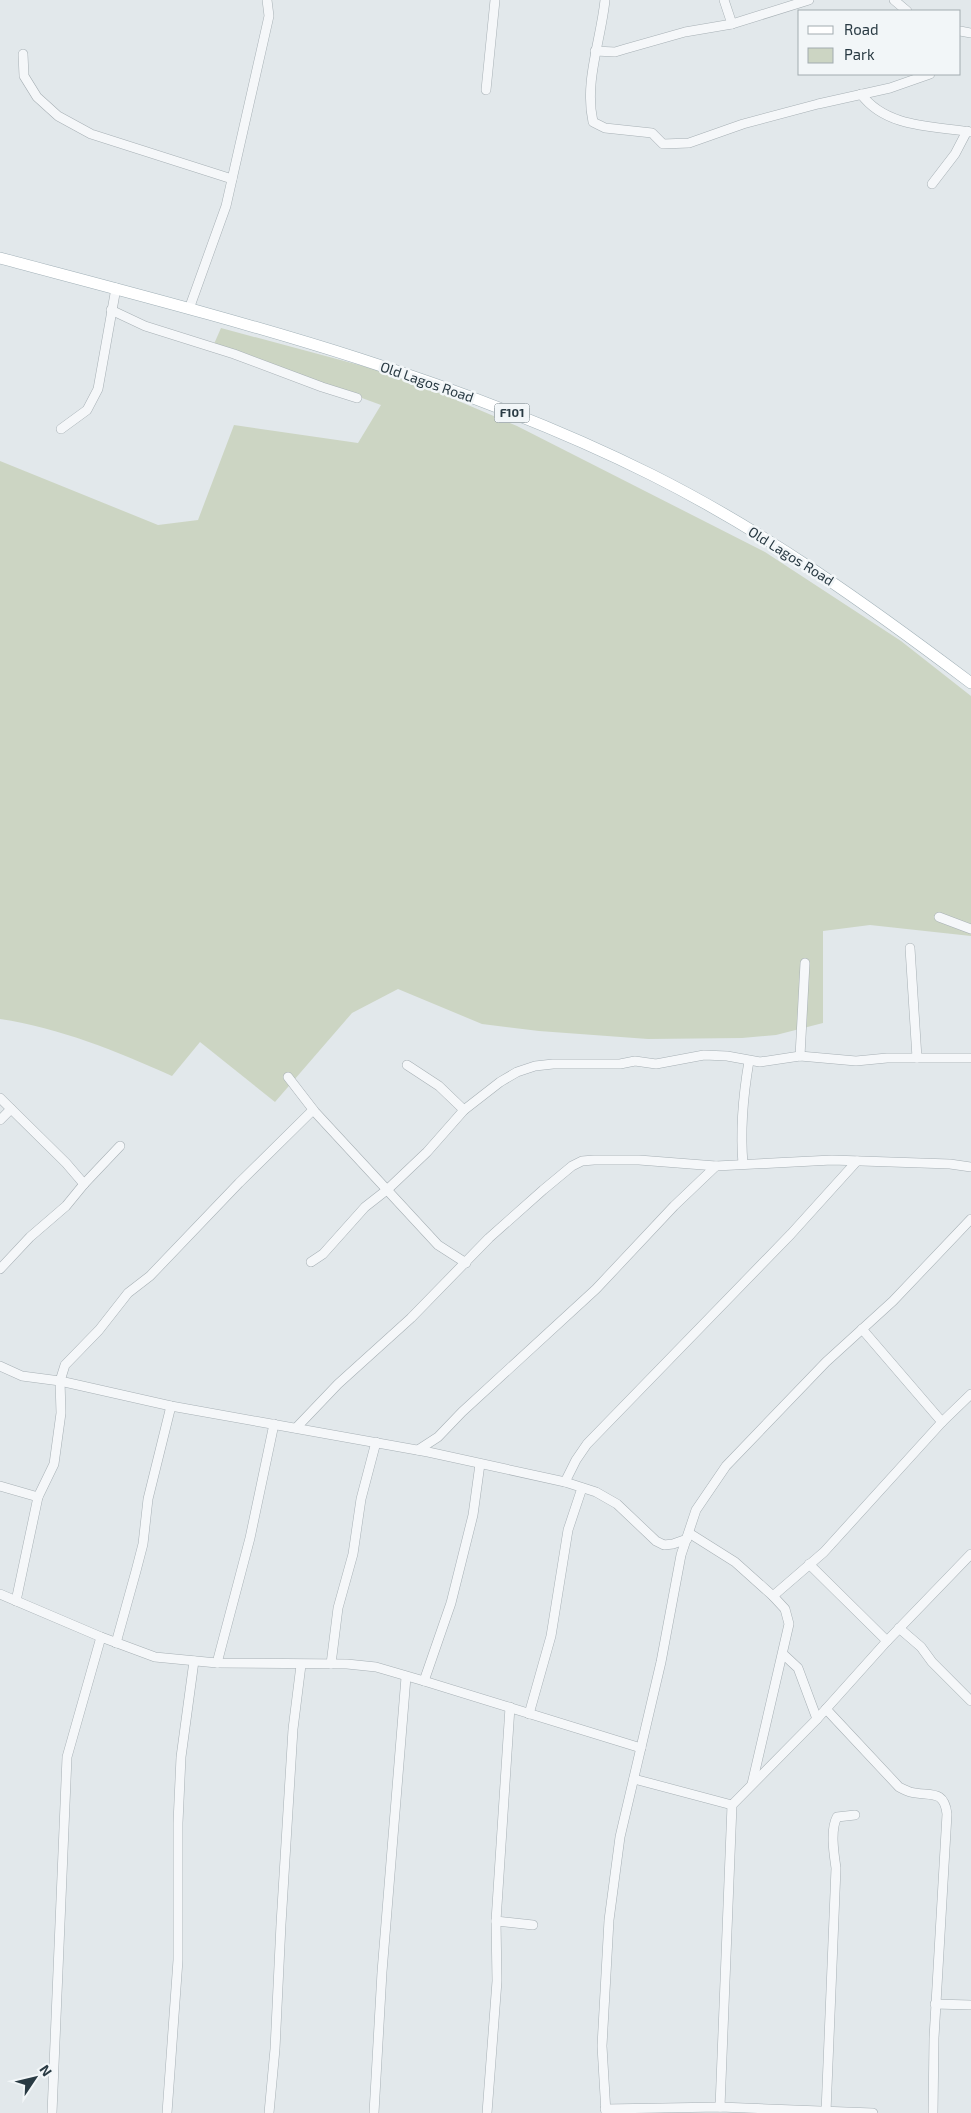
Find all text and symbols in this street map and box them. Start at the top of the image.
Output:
legend [798,10,961,75]
text: Road [844,20,879,38]
text: Park [844,45,875,63]
street label: Old Lagos Road [378,358,476,405]
road number: F101 [494,403,530,422]
street label: Old Lagos Road [745,522,837,589]
north arrow [10,2053,60,2103]
text: N [36,2061,56,2079]

